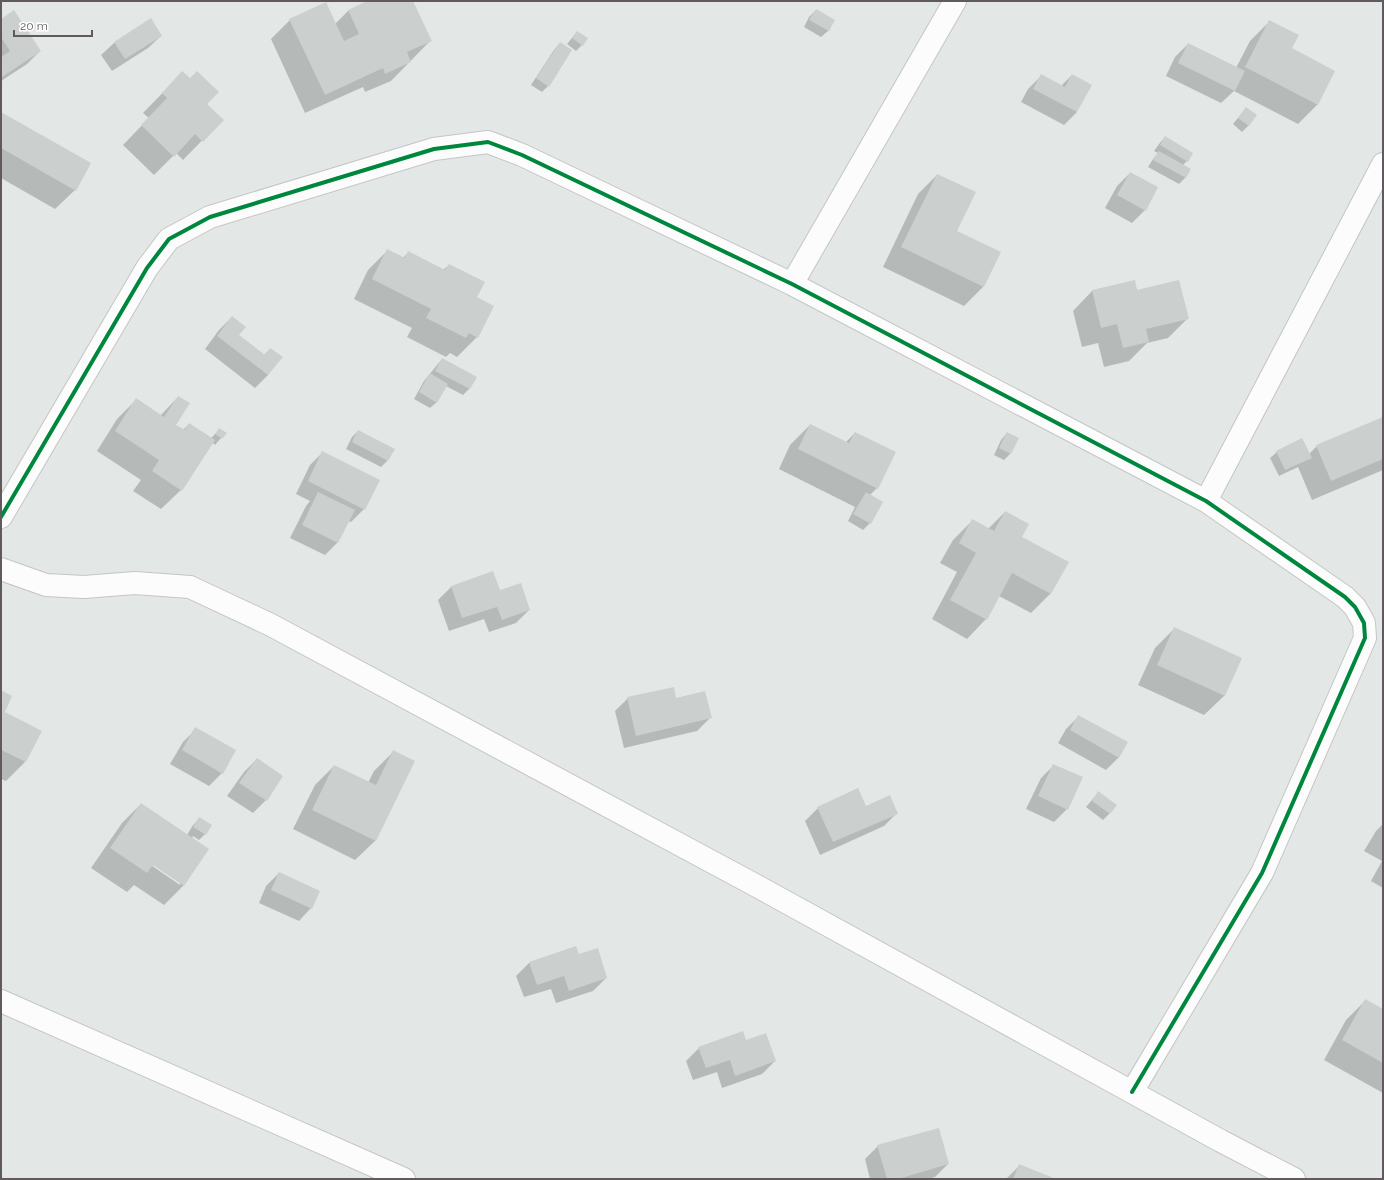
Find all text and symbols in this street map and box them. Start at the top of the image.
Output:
scale bar [14,12,92,38]
text: 20 m [20,19,48,33]

